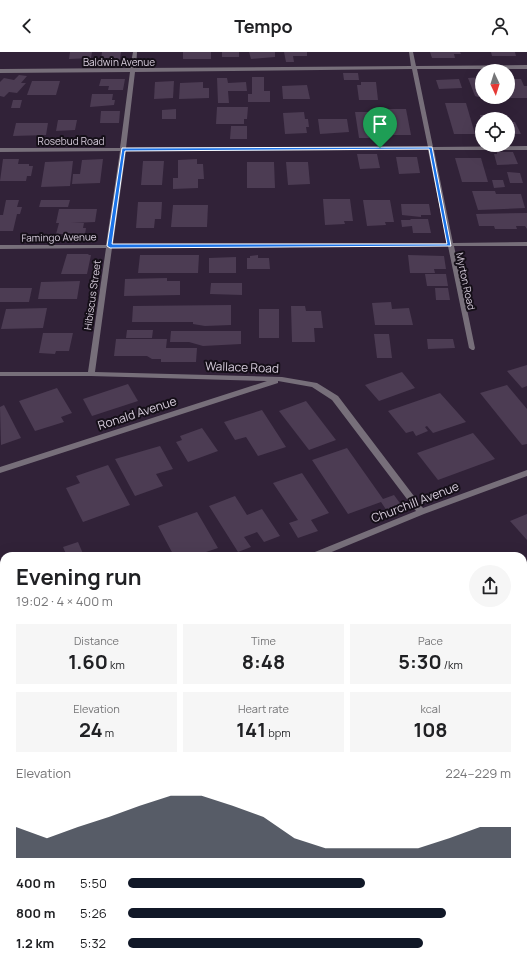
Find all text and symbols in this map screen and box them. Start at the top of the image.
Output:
text: Tempo [234,14,293,38]
icon: back [16,15,38,37]
icon: person [489,15,511,37]
street label: Baldwin Avenue [83,55,155,69]
north arrow [475,64,515,104]
map controls [475,64,515,152]
pin [363,107,397,148]
button: locate [475,112,515,152]
icon: arrive [369,113,391,135]
street label: Rosebud Road [38,134,104,148]
street label: Famingo Avenue [21,229,97,245]
street label: Myrton Road [453,251,479,311]
street label: Hibiscus Street [80,259,104,331]
street label: Wallace Road [205,357,279,377]
street label: Ronald Avenue [95,392,179,434]
street label: Churchill Avenue [369,477,461,527]
text: Evening run [16,562,141,592]
button: share [469,565,511,607]
text: 19:02 · 4 × 400 m [16,592,113,610]
text: Distance [74,633,119,648]
text: Time [251,633,276,648]
text: Pace [418,633,443,648]
text: 1.60 [68,648,108,675]
text: 8:48 [242,648,285,675]
text: 5:30 [398,648,442,675]
text: km [108,657,125,672]
text: /km [442,657,463,672]
text: Elevation [73,701,120,716]
text: Heart rate [238,701,289,716]
text: kcal [420,701,441,716]
text: 24 [79,716,103,743]
text: 141 [236,716,266,743]
text: 108 [413,716,448,743]
text: m [103,725,114,740]
text: bpm [266,725,291,740]
text: Elevation [16,764,71,782]
text: 224–229 m [445,764,511,782]
text: 400 m [16,874,55,892]
text: 5:50 [80,874,107,892]
text: 800 m [16,904,55,922]
text: 5:26 [80,904,107,922]
text: 1.2 km [16,934,54,952]
text: 5:32 [80,934,106,952]

